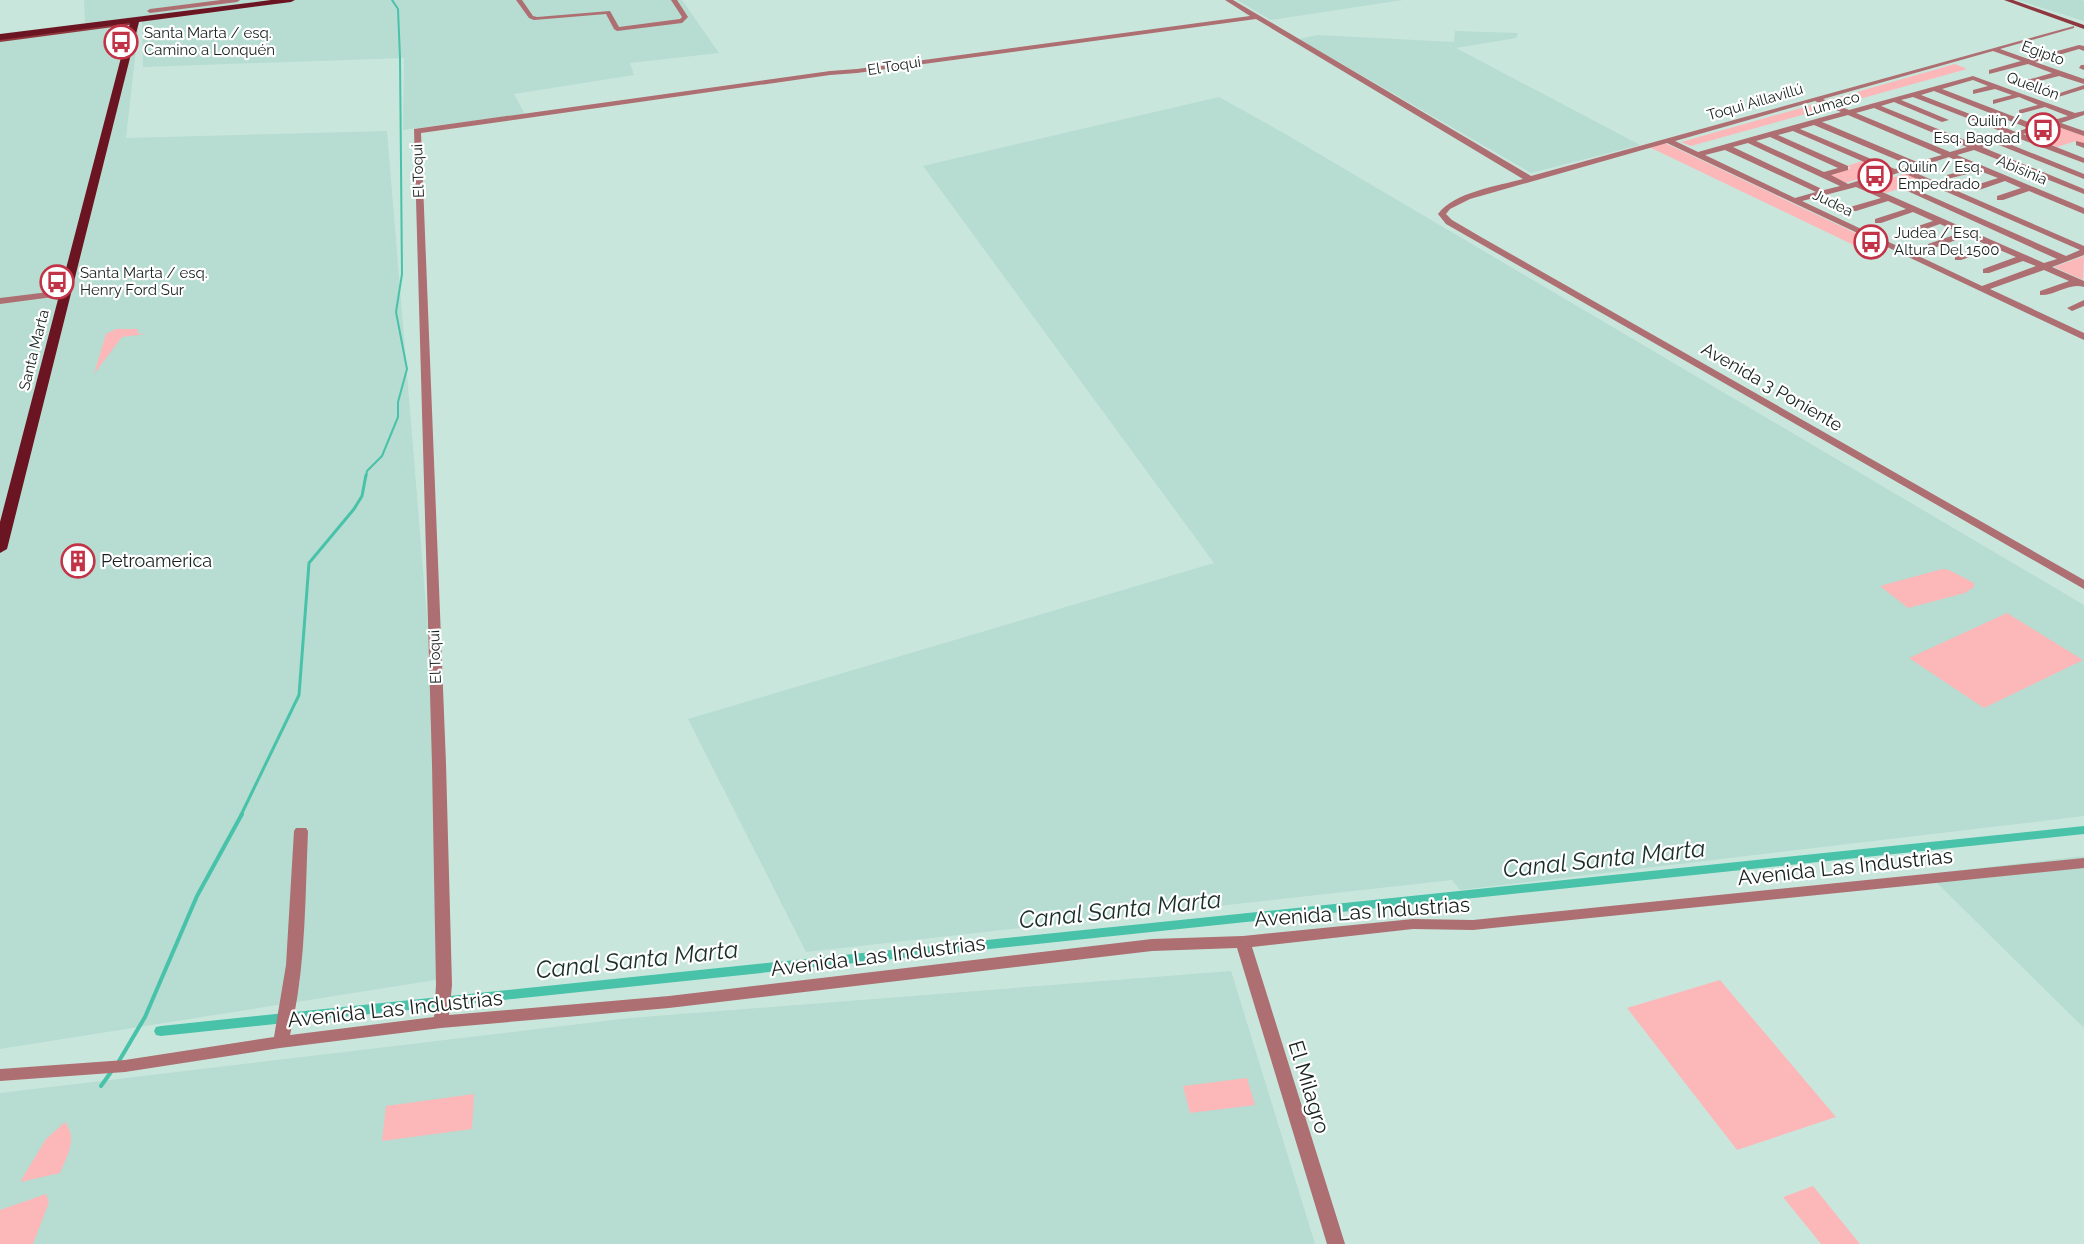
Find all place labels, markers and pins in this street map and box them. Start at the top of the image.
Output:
bus stop icon: Santa Marta / esq. Camino a Lonquén [103,24,139,60]
place label: Santa Marta / esq. Camino a Lonquén [144,24,275,59]
place label: Quilín / Esq. Bagdad [1933,112,2020,147]
bus stop icon: Quilín / Esq. Bagdad [2025,112,2061,148]
bus stop icon: Quilín / Esq. Empedrado [1857,158,1893,194]
place label: Quilín / Esq. Empedrado [1898,158,1983,193]
bus stop icon: Judea / Esq. Altura Del 1500 [1853,224,1889,260]
place label: Judea / Esq. Altura Del 1500 [1894,224,1999,259]
bus stop icon: Santa Marta / esq. Henry Ford Sur [39,264,75,300]
place label: Santa Marta / esq. Henry Ford Sur [80,264,208,299]
building icon: Petroamerica [60,543,96,579]
place label: Petroamerica [101,550,212,571]

